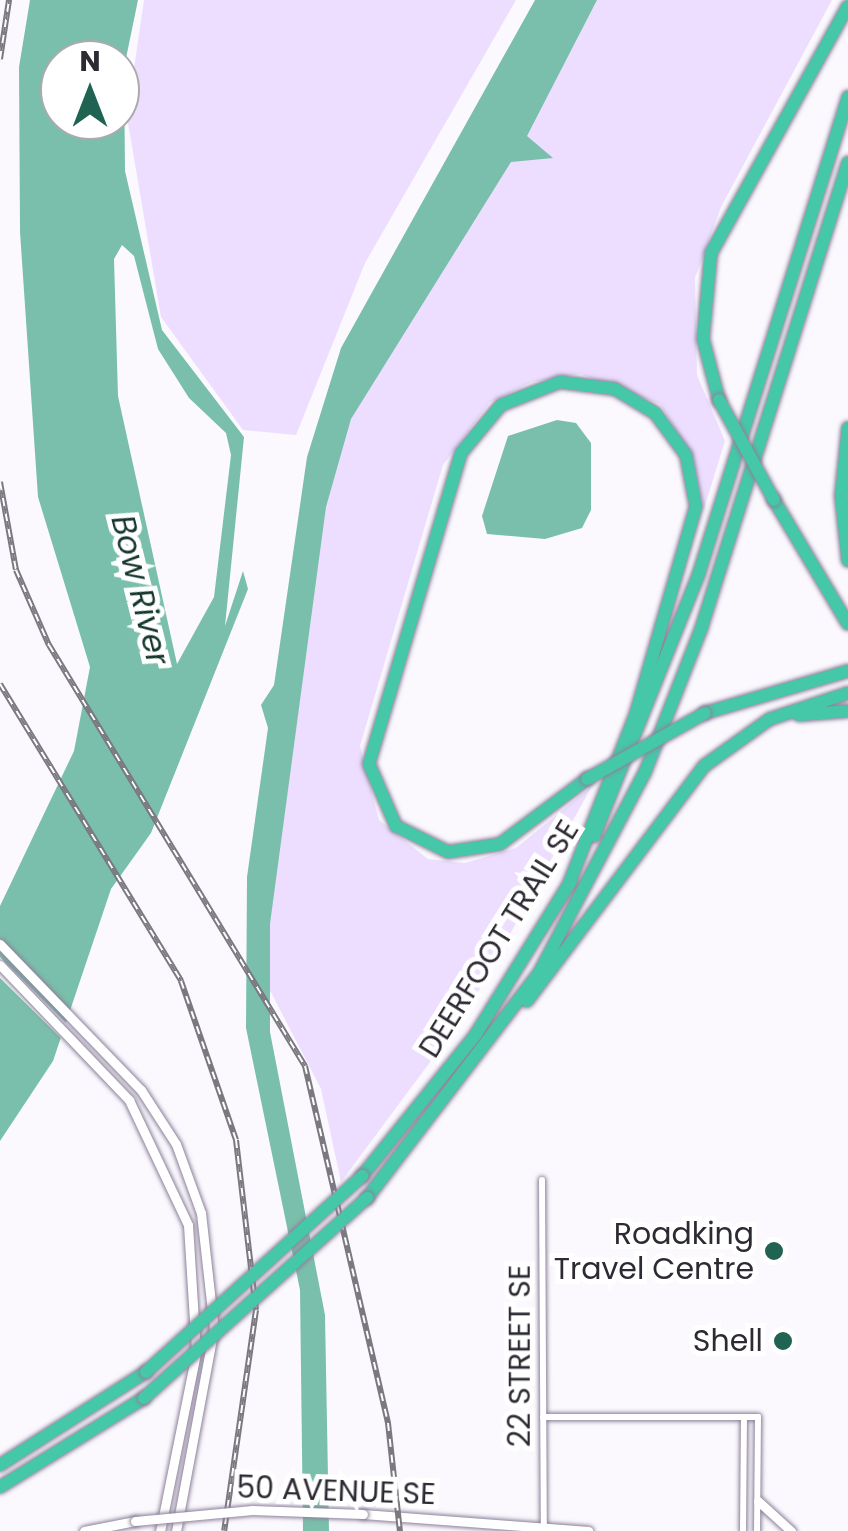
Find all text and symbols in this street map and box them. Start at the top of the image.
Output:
north arrow [40,40,140,140]
text: N [79,42,101,81]
water label: Bow River [103,511,177,669]
street label: DEERFOOT TRAIL SE [411,814,587,1064]
place label: Roadking Travel Centre [554,1216,754,1286]
marker: Roadking Travel Centre [763,1240,785,1262]
street label: 22 STREET SE [502,1265,538,1447]
place label: Shell [693,1323,763,1359]
marker: Shell [772,1330,794,1352]
street label: 50 AVENUE SE [236,1470,436,1512]

